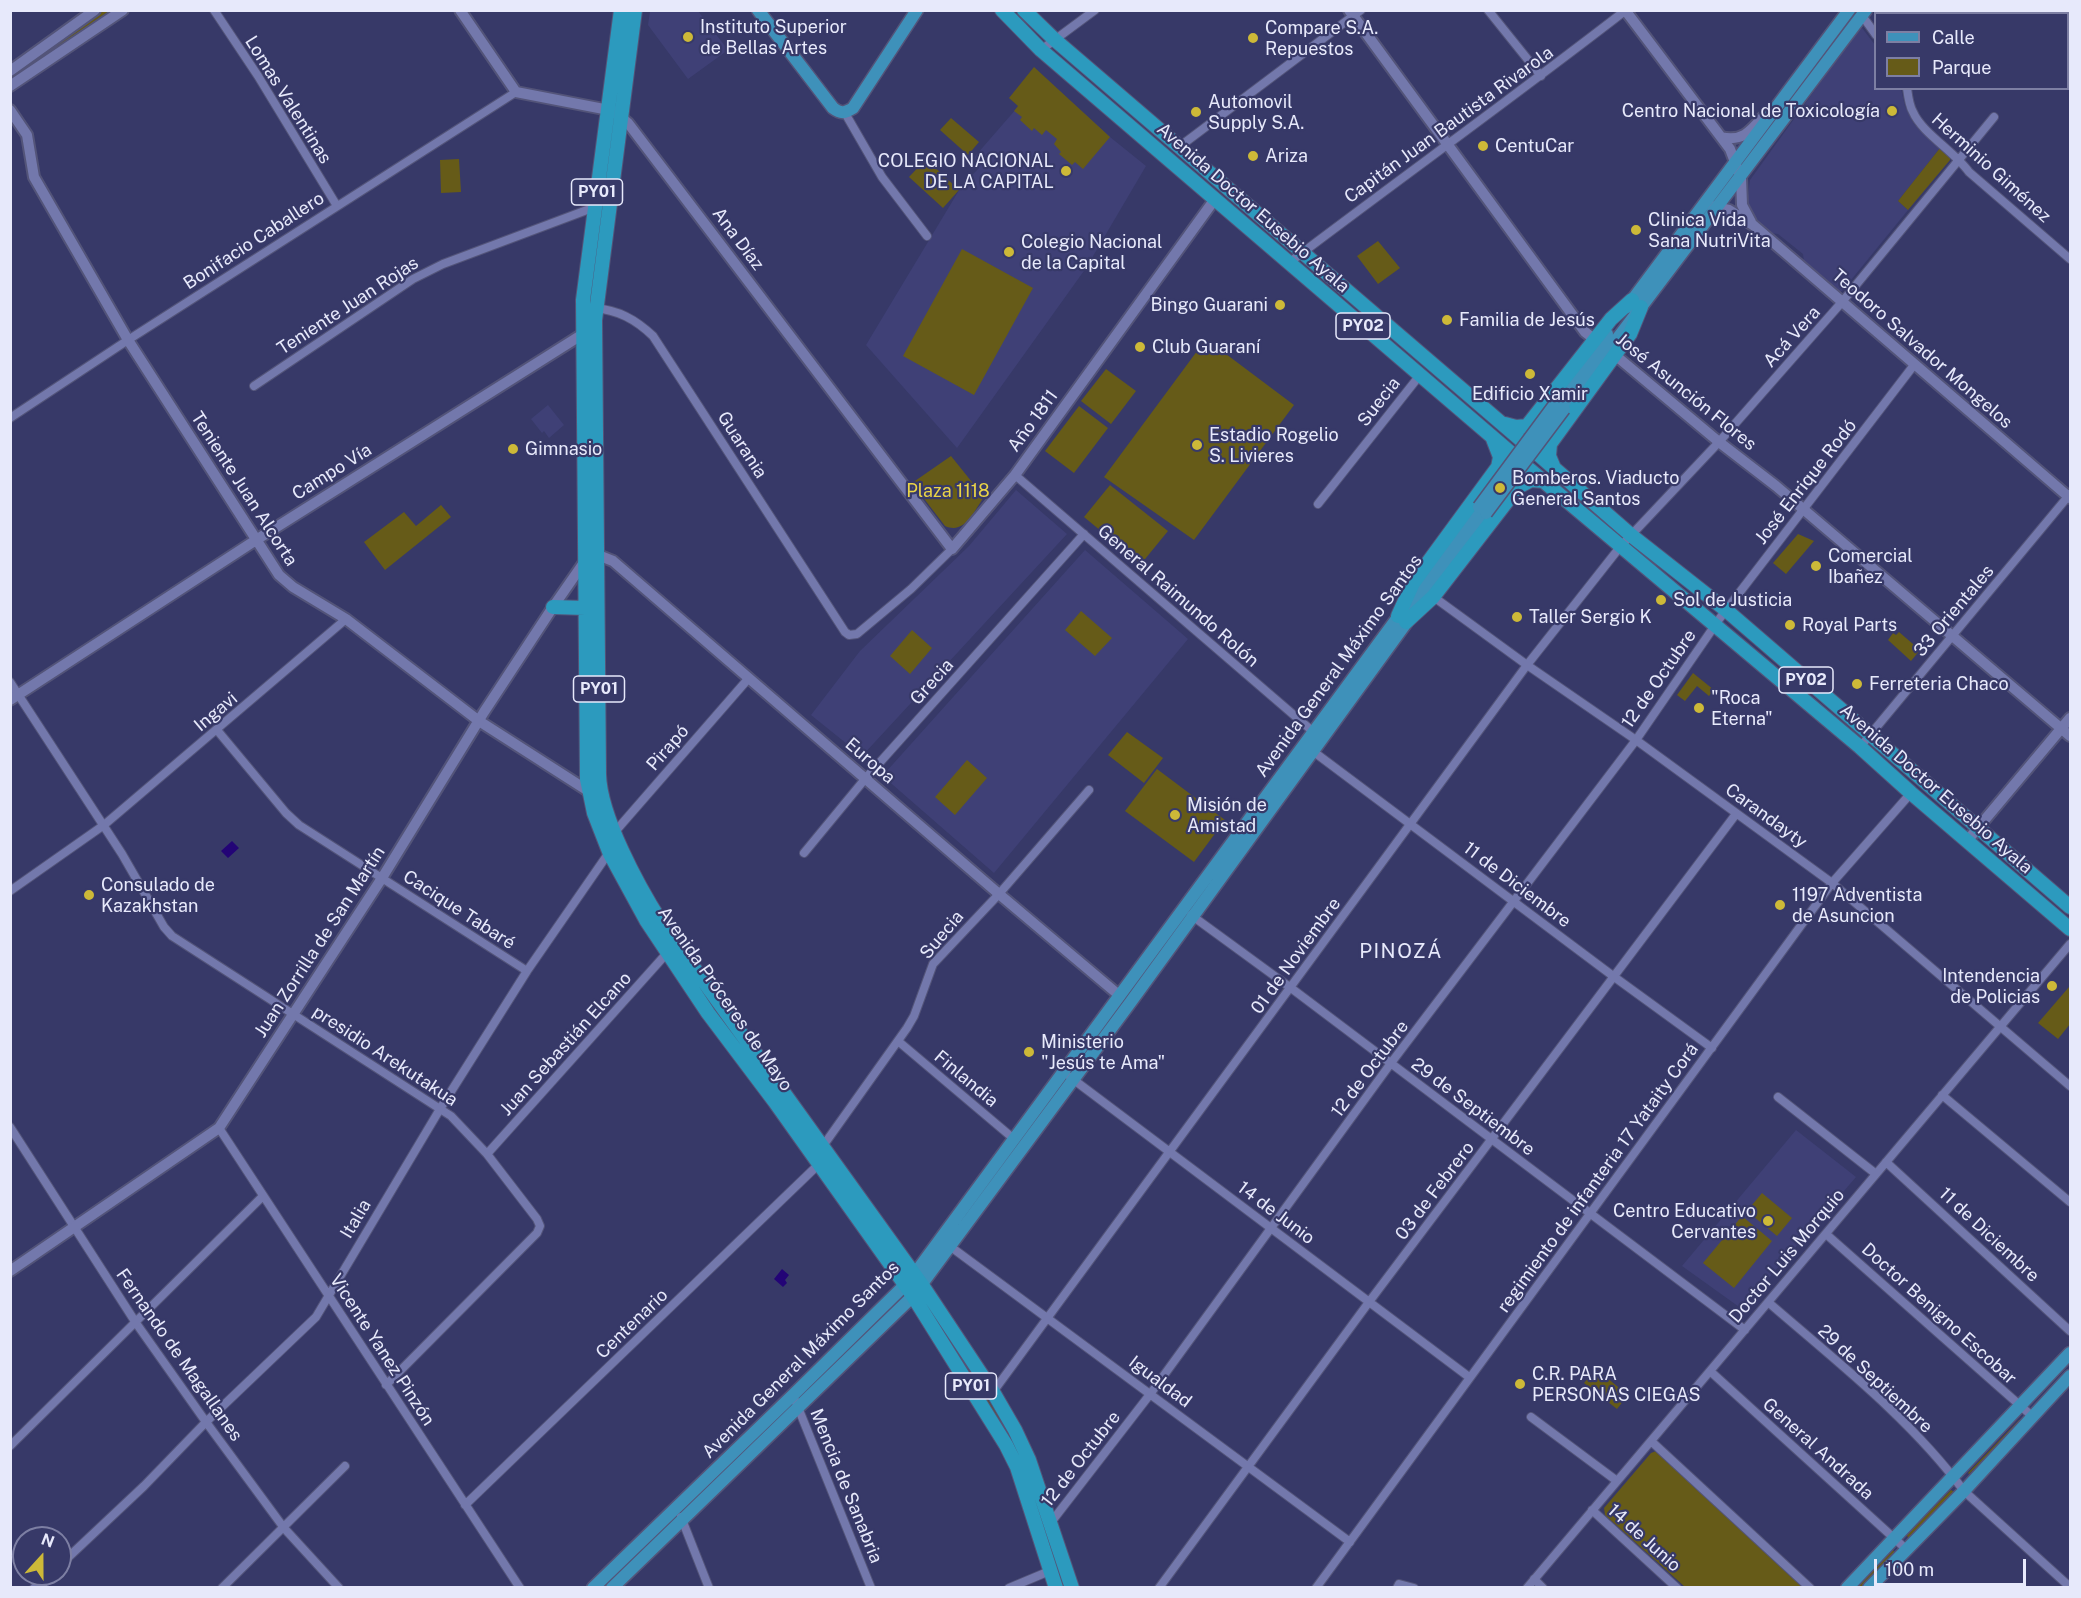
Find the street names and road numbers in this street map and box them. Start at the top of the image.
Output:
street label: Lomas Valentinas [240,32,336,168]
street label: Capitán Juan Bautista Rivarola [1340,42,1558,208]
street label: Herminio Giménez [1927,109,2055,227]
street label: Avenida Doctor Eusebio Ayala [1152,118,1354,298]
road number: PY01 [572,179,622,205]
street label: Bonifacio Caballero [180,187,328,295]
street label: Ana Díaz [707,203,769,275]
street label: Teniente Juan Rojas [273,252,423,360]
street label: Teodoro Salvador Mongelos [1827,265,2017,433]
street label: Acá Vera [1759,302,1825,372]
road number: PY02 [1336,313,1390,339]
street label: José Asunción Flores [1611,329,1761,455]
street label: Suecia [1353,373,1405,431]
street label: Año 1811 [1003,386,1063,456]
street label: Teniente Juan Alcorta [186,408,302,570]
street label: Guarania [713,408,771,482]
street label: José Enrique Rodó [1751,415,1861,549]
street label: Campo Vía [288,439,376,505]
street label: General Raimundo Rolón [1093,520,1263,672]
street label: Avenida General Máximo Santos [1251,551,1427,781]
street label: 33 Orientales [1909,561,1999,661]
street label: 12 de Octubre [1617,626,1701,732]
street label: Grecia [906,655,958,709]
road number: PY02 [1779,667,1833,693]
road number: PY01 [574,676,624,702]
street label: Ingavi [190,688,242,736]
street label: Avenida Doctor Eusebio Ayala [1835,699,2037,879]
street label: Pirapó [642,721,694,775]
street label: Europa [841,733,899,789]
street label: Carandayty [1721,779,1811,853]
street label: 11 de Diciembre [1459,838,1575,932]
street label: Juan Zorrilla de San Martín [250,842,390,1042]
street label: Cacique Tabaré [399,866,519,954]
street label: 01 de Noviembre [1247,894,1345,1018]
street label: Avenida Próceres de Mayo [653,903,797,1095]
street label: Suecia [915,906,969,964]
street label: Juan Sebastián Elcano [496,968,636,1120]
street label: presidio Arekutakua [308,1001,462,1111]
street label: 12 de Octubre [1327,1016,1413,1122]
street label: regimiento de infanteria 17 Yataity Corá [1493,1039,1703,1317]
street label: Finlandia [930,1046,1002,1112]
street label: 29 de Septiembre [1407,1053,1539,1161]
street label: 03 de Febrero [1391,1138,1479,1244]
street label: 14 de Junio [1233,1177,1319,1249]
street label: 11 de Diciembre [1934,1183,2044,1287]
street label: Doctor Luis Morquio [1725,1185,1849,1327]
street label: Italia [336,1196,376,1242]
street label: Doctor Benigno Escobar [1857,1239,2021,1389]
street label: Avenida General Máximo Santos [698,1257,904,1463]
street label: Fernando de Magallanes [111,1265,247,1445]
street label: Vicente Yanez Pinzón [325,1270,439,1430]
street label: Centenario [592,1284,672,1364]
street label: 29 de Septiembre [1813,1320,1937,1438]
street label: Igualdad [1124,1351,1196,1413]
road number: PY01 [946,1373,996,1399]
street label: General Andrada [1758,1394,1878,1504]
street label: Mencia de Sanabria [805,1406,887,1566]
street label: 12 de Octubre [1037,1407,1125,1511]
street label: 14 de Junio [1603,1500,1685,1576]

